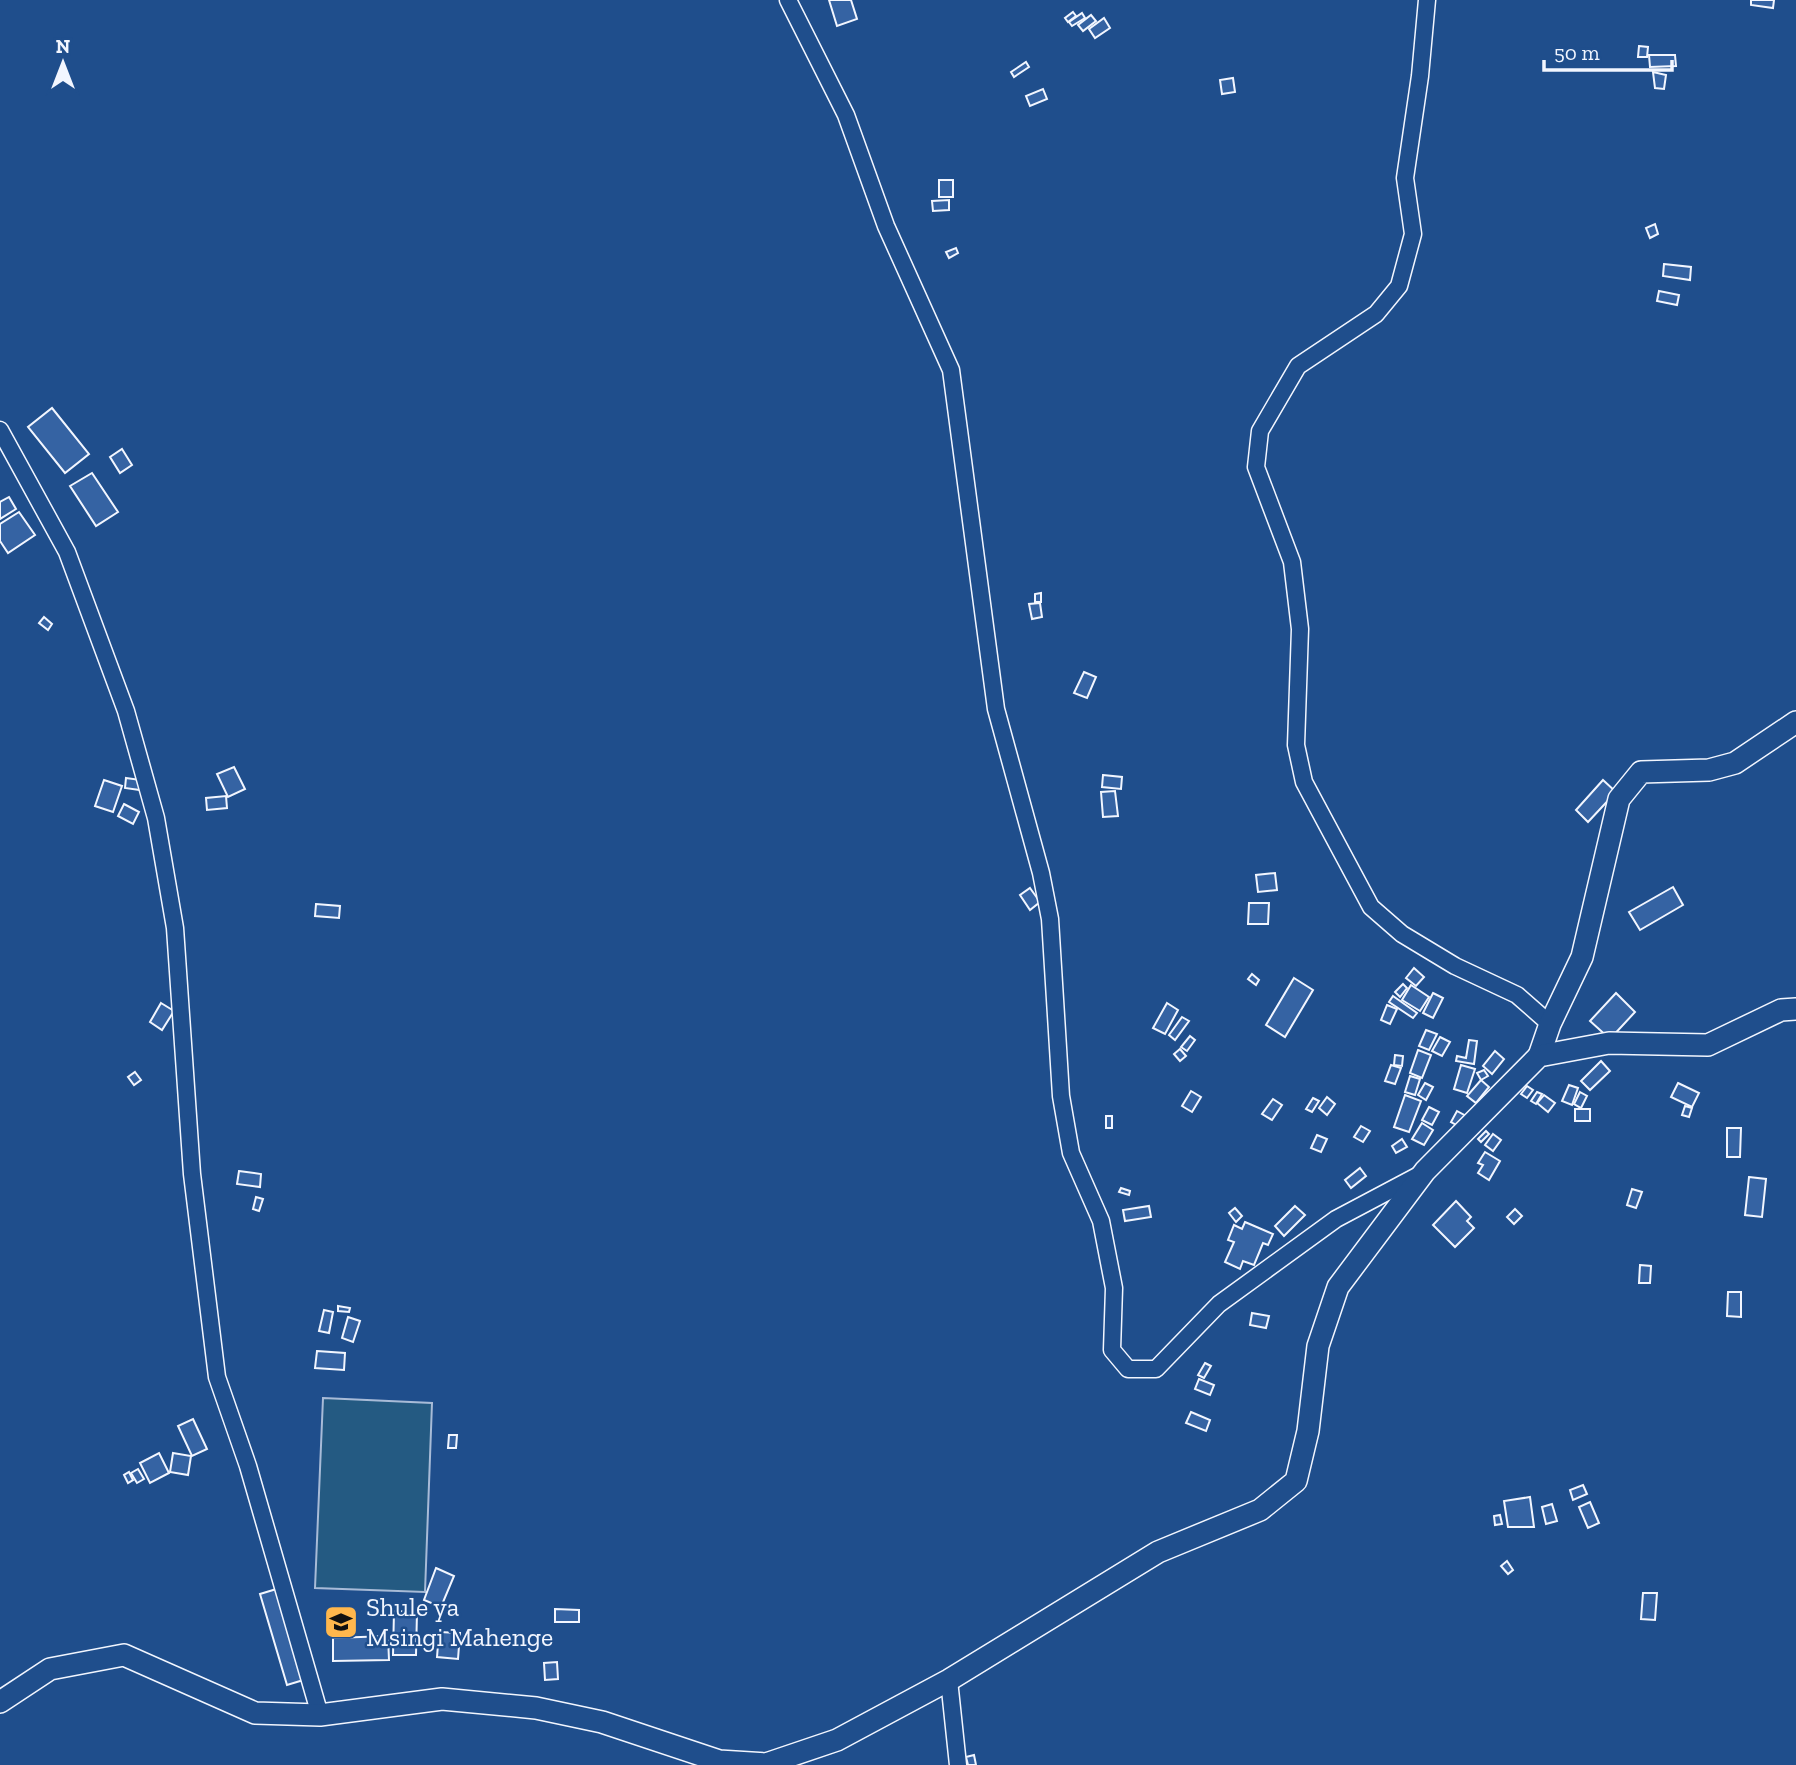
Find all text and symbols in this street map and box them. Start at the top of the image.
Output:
north arrow [28,28,98,98]
scale bar [1544,28,1672,72]
text: N [56,35,70,58]
text: 50 m [1554,40,1600,65]
place label: Shule ya Msingi Mahenge [366,1591,553,1653]
school or university icon: Shule ya Msingi Mahenge [322,1603,360,1641]

